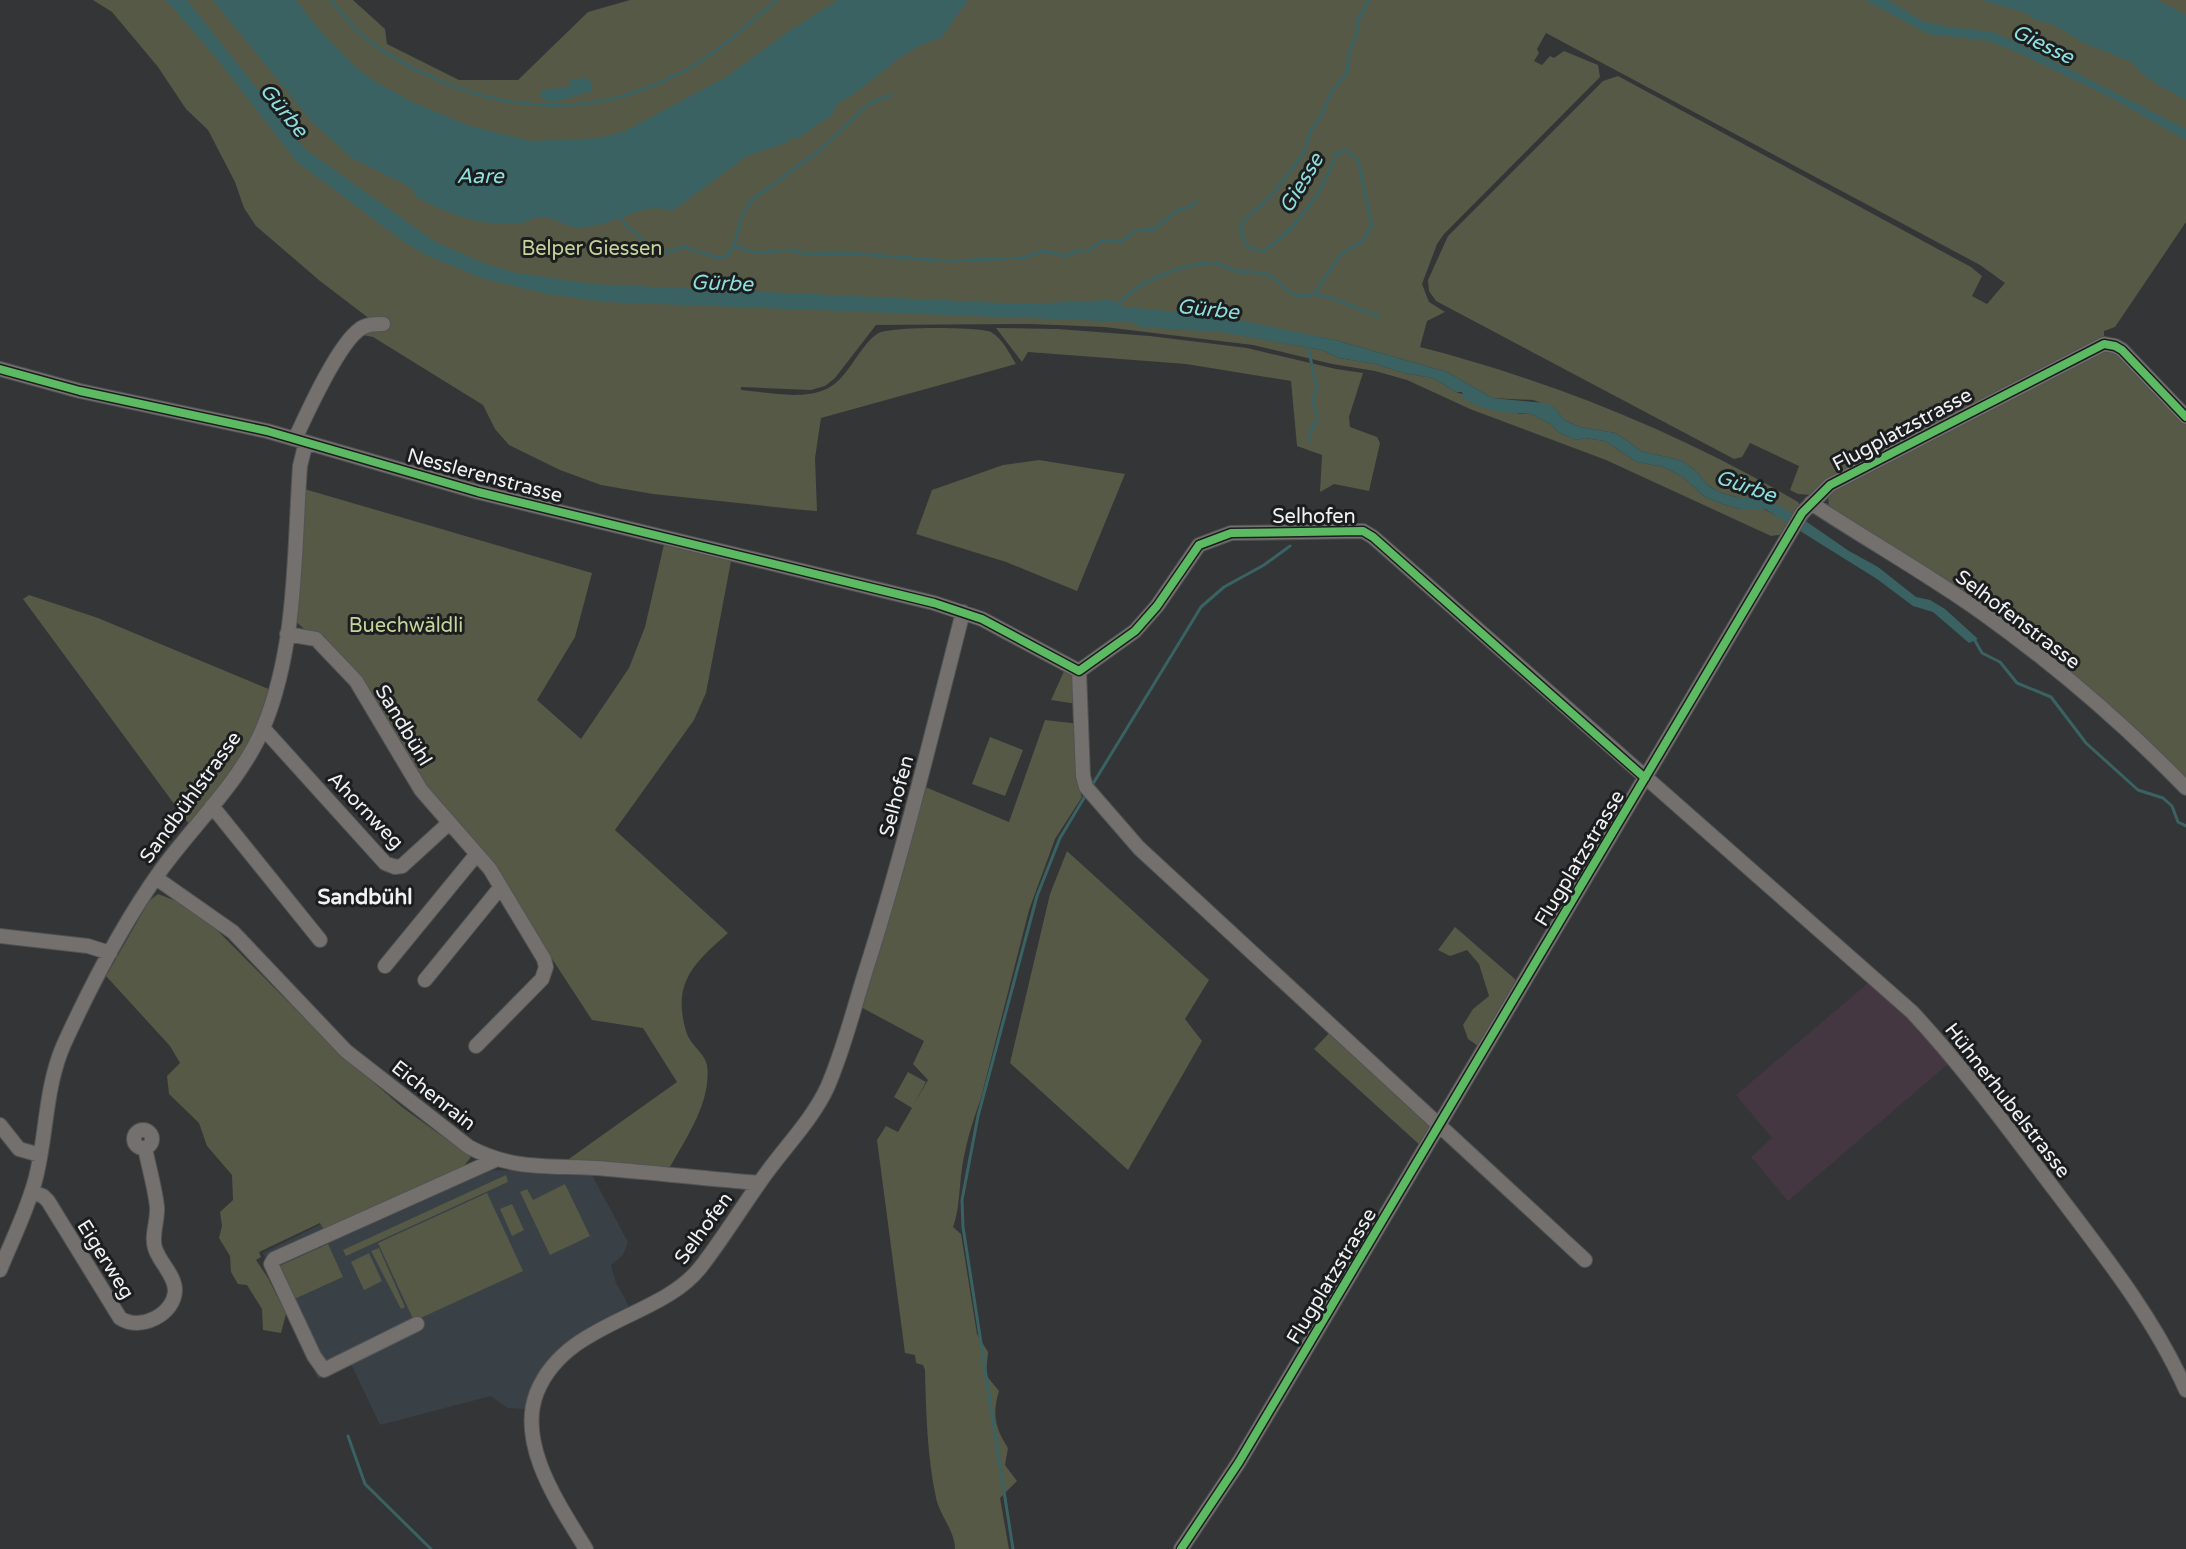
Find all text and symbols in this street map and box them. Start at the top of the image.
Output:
water label: Giesse [2008,19,2078,70]
water label: Gürbe [254,78,313,143]
water label: Giesse [1274,148,1329,218]
water label: Aare [456,164,505,189]
park label: Belper Giessen [522,237,663,261]
water label: Gürbe [691,270,754,297]
water label: Gürbe [1176,294,1241,325]
street label: Flugplatzstrasse [1829,383,1976,477]
street label: Nesslerenstrasse [404,444,565,508]
water label: Gürbe [1713,465,1780,509]
street label: Selhofen [1272,505,1356,529]
street label: Selhofenstrasse [1950,565,2085,675]
park label: Buechwäldli [349,614,463,638]
street label: Sandbühl [370,681,437,770]
street label: Sandbühlstrasse [135,727,247,868]
street label: Selhofen [875,753,919,840]
street label: Ahornweg [322,767,408,854]
street label: Flugplatzstrasse [1530,786,1630,931]
district label: Sandbühl [318,885,412,910]
street label: Hühnerhubelstrasse [1939,1018,2075,1183]
street label: Eichenrain [387,1056,480,1136]
street label: Selhofen [670,1188,738,1269]
street label: Flugplatzstrasse [1282,1204,1382,1349]
street label: Eigerweg [71,1215,139,1304]

